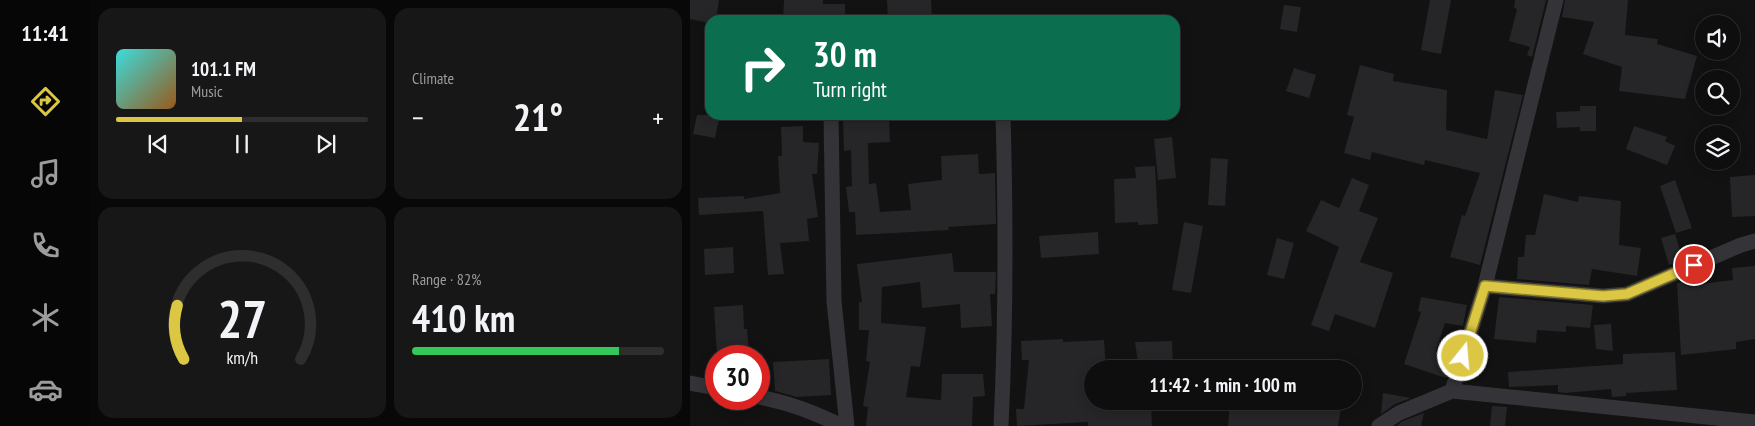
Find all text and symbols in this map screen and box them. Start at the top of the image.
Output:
map controls [1695,15,1740,170]
button: sound [1695,15,1740,60]
text: 11:41 [21,19,69,47]
text: 30 m [813,31,877,77]
icon: right [730,35,795,100]
text: 101.1 FM [191,57,256,81]
text: Climate [412,68,454,88]
button: search [1695,70,1740,115]
text: Turn right [813,75,887,103]
text: Music [191,81,223,101]
icon: directions [28,84,63,119]
text: 21° [513,92,563,141]
text: − [412,99,424,136]
text: + [652,99,664,136]
button: layers [1695,125,1740,170]
icon: previous [144,130,172,158]
icon: pause [228,130,256,158]
icon: next [312,130,340,158]
icon: music [28,156,63,191]
icon: phone [28,228,63,263]
pin [1673,244,1715,286]
icon: arrive [1680,251,1708,279]
text: Range · 82% [412,269,481,289]
text: 27 [217,285,267,352]
text: 410 km [412,293,515,342]
icon: climate [28,300,63,335]
position arrow [1436,329,1488,381]
speed limit sign: 30 [705,345,770,410]
text: km/h [226,346,258,369]
icon: car [28,372,63,407]
text: 11:42 · 1 min · 100 m [1150,373,1296,397]

